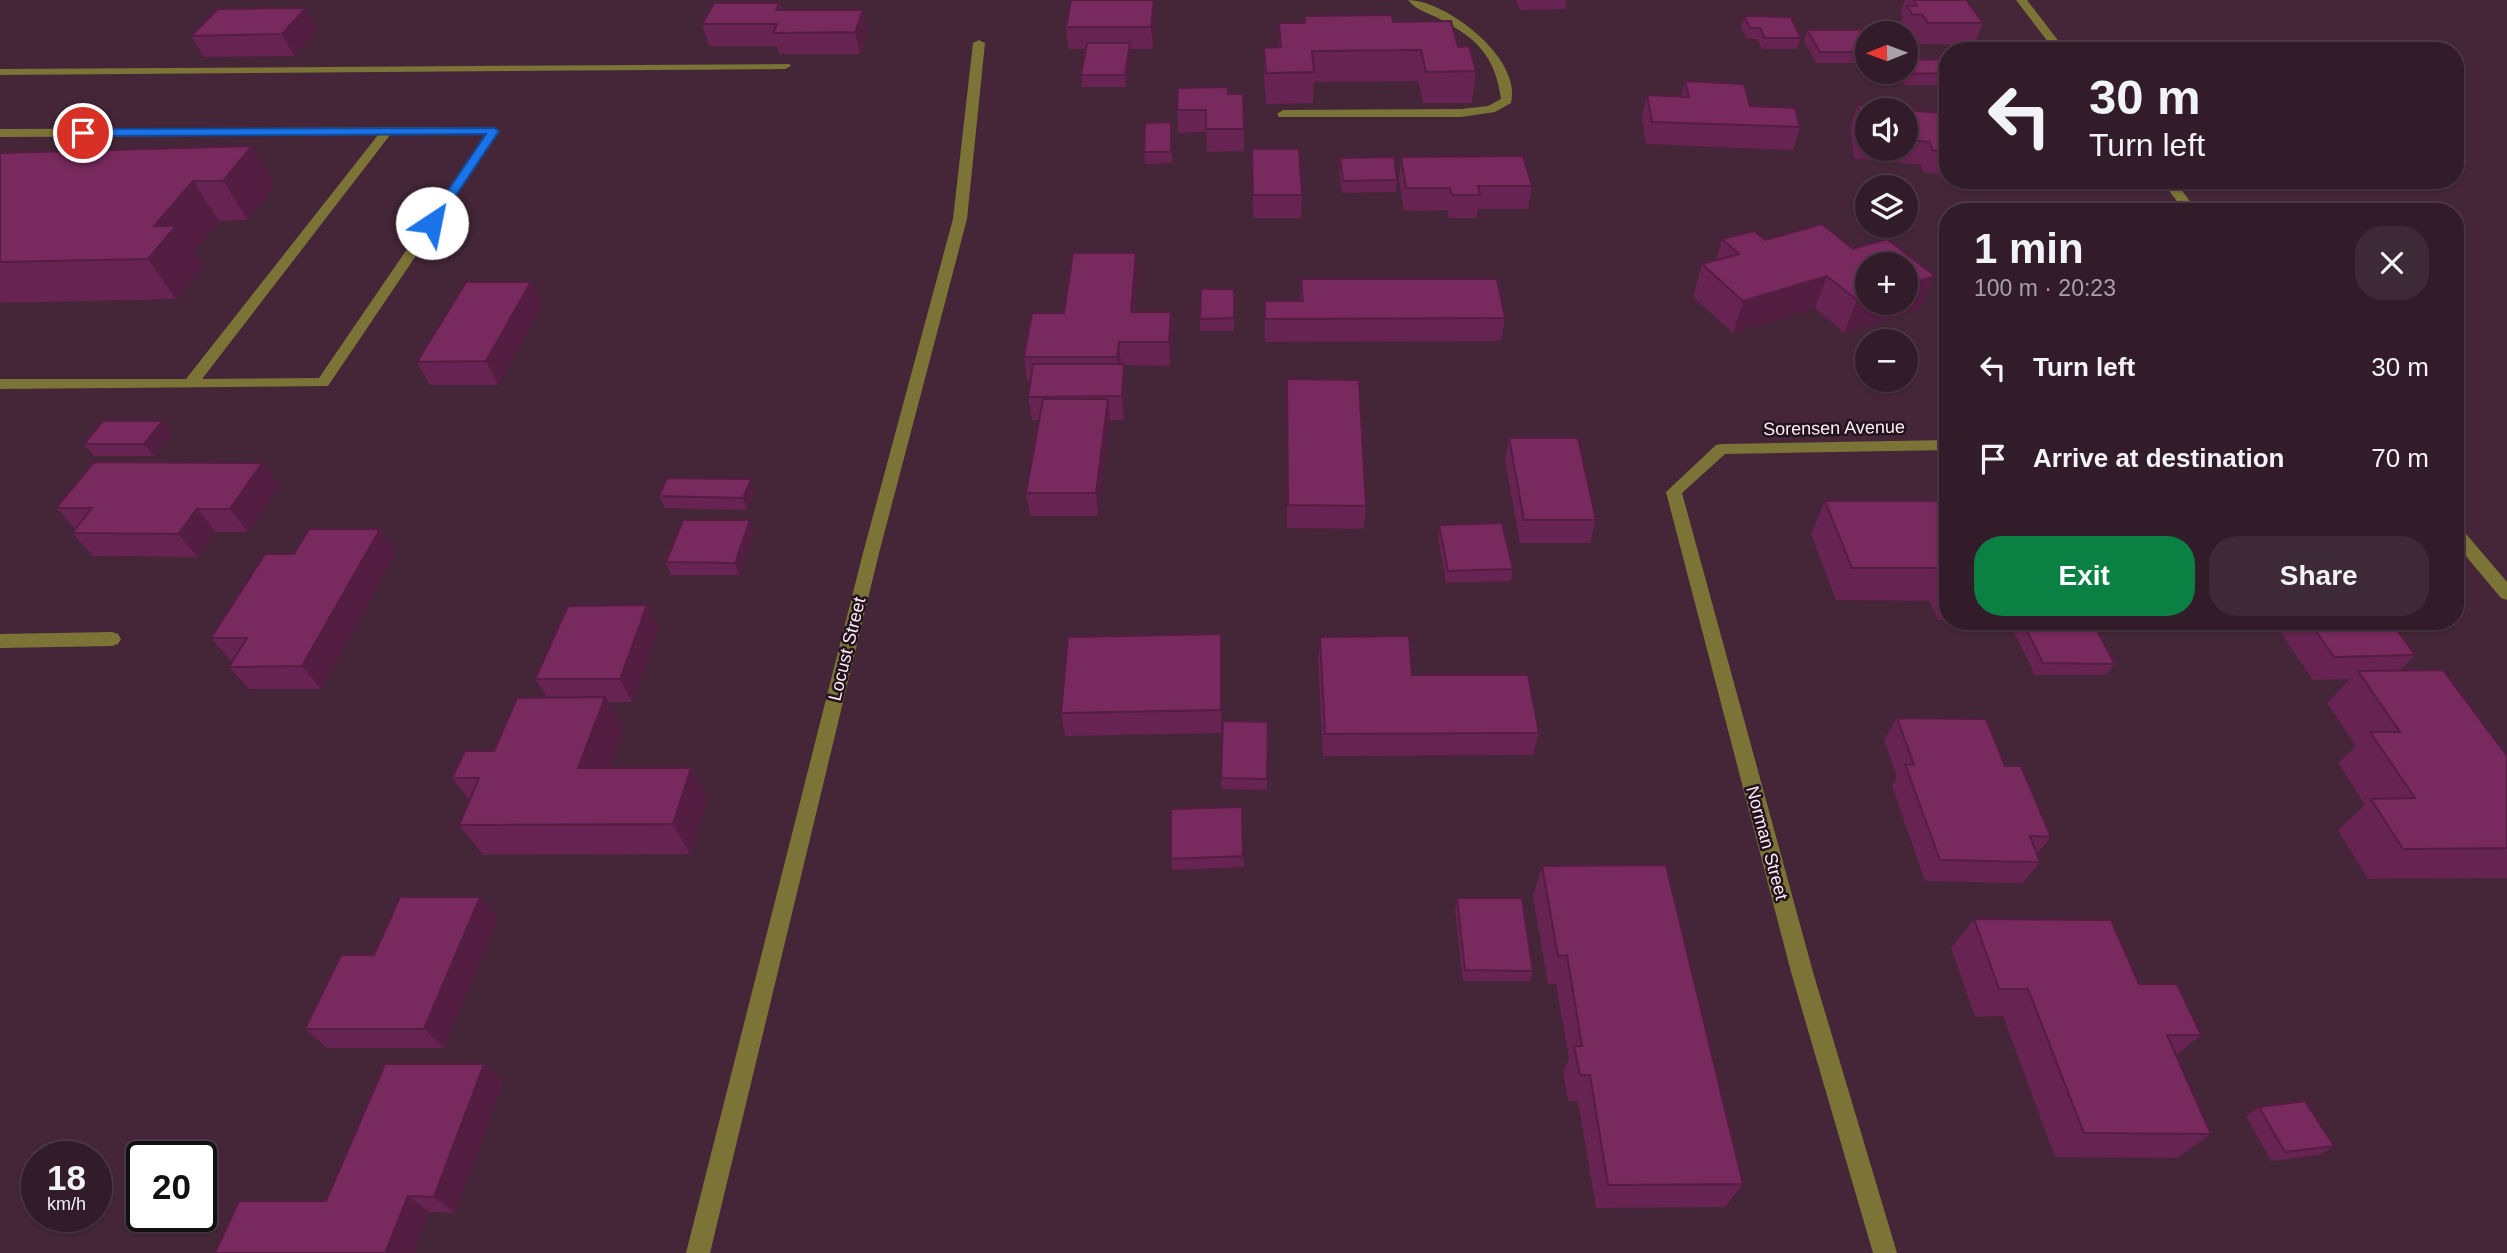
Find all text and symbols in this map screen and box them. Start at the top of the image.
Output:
north arrow [1855,21,1918,84]
map controls [1855,21,1918,392]
icon: left [1974,70,2065,161]
text: 30 m [2089,70,2201,124]
button: sound [1855,98,1918,161]
pin [53,103,113,163]
icon: arrive [64,114,102,152]
text: Turn left [2089,127,2205,163]
button: layers [1855,175,1918,238]
position arrow [395,186,469,260]
text: 1 min [1974,225,2084,272]
button: close [2355,226,2429,300]
button: + [1855,252,1918,315]
text: 100 m · 20:23 [1974,275,2116,301]
button: − [1855,329,1918,392]
icon: left [1974,349,2012,387]
text: Turn left [2033,352,2135,382]
text: 30 m [2371,352,2429,382]
street label: Sorensen Avenue [1763,417,1905,439]
icon: arrive [1974,440,2012,478]
text: Arrive at destination [2033,443,2284,473]
text: 70 m [2371,443,2429,473]
button: Exit [1974,536,2195,616]
button: Share [2209,536,2429,616]
street label: Locust Street [824,595,870,703]
street label: Norman Street [1742,784,1792,902]
speed limit sign: 20 [126,1141,217,1232]
text: 18 [47,1158,86,1197]
text: km/h [47,1194,86,1214]

